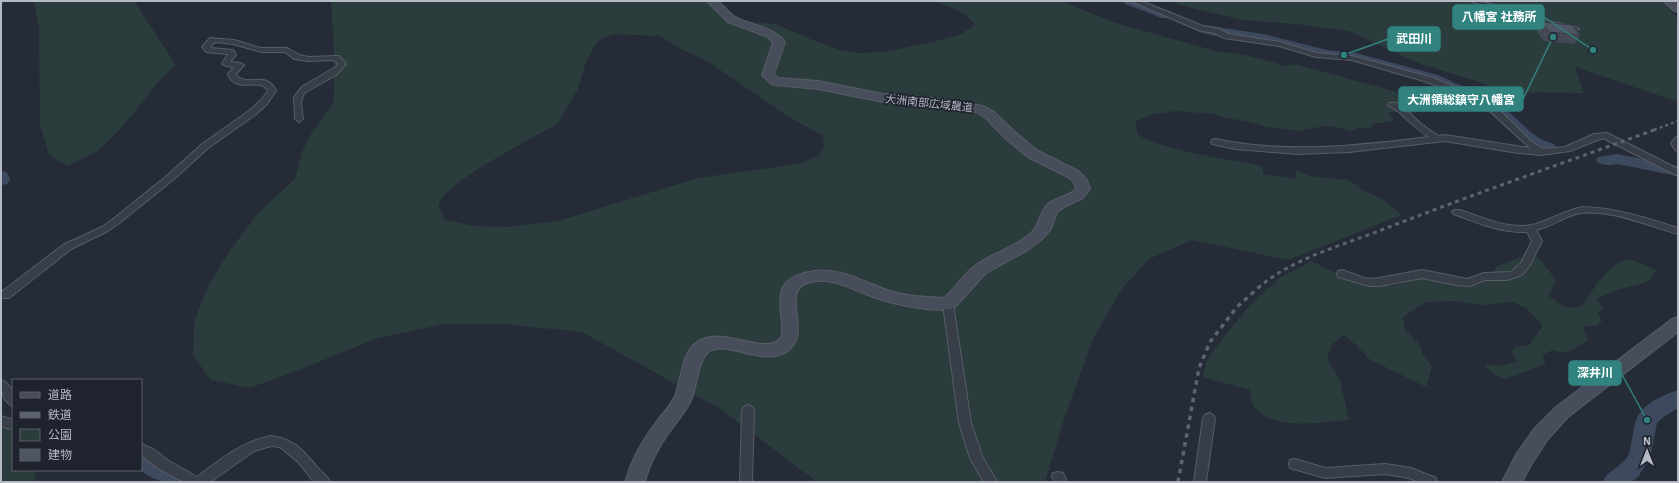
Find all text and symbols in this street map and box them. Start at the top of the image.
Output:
callout: 八幡宮 社務所 [1453,5,1544,29]
text: 八幡宮 社務所 [1462,9,1536,24]
callout: 武田川 [1388,27,1440,51]
text: 武田川 [1396,31,1432,46]
callout: 大洲領総鎮守八幡宮 [1399,87,1523,111]
street label: 大洲南部広域農道 [885,91,973,115]
text: 大洲領総鎮守八幡宮 [1407,92,1515,107]
callout: 深井川 [1569,361,1621,385]
text: 深井川 [1577,365,1613,380]
legend [12,379,142,471]
text: 道路 [48,387,72,402]
text: 鉄道 [48,407,72,422]
text: 公園 [48,427,72,442]
north arrow [1627,431,1667,471]
text: N [1643,434,1651,448]
text: 建物 [48,447,72,462]

